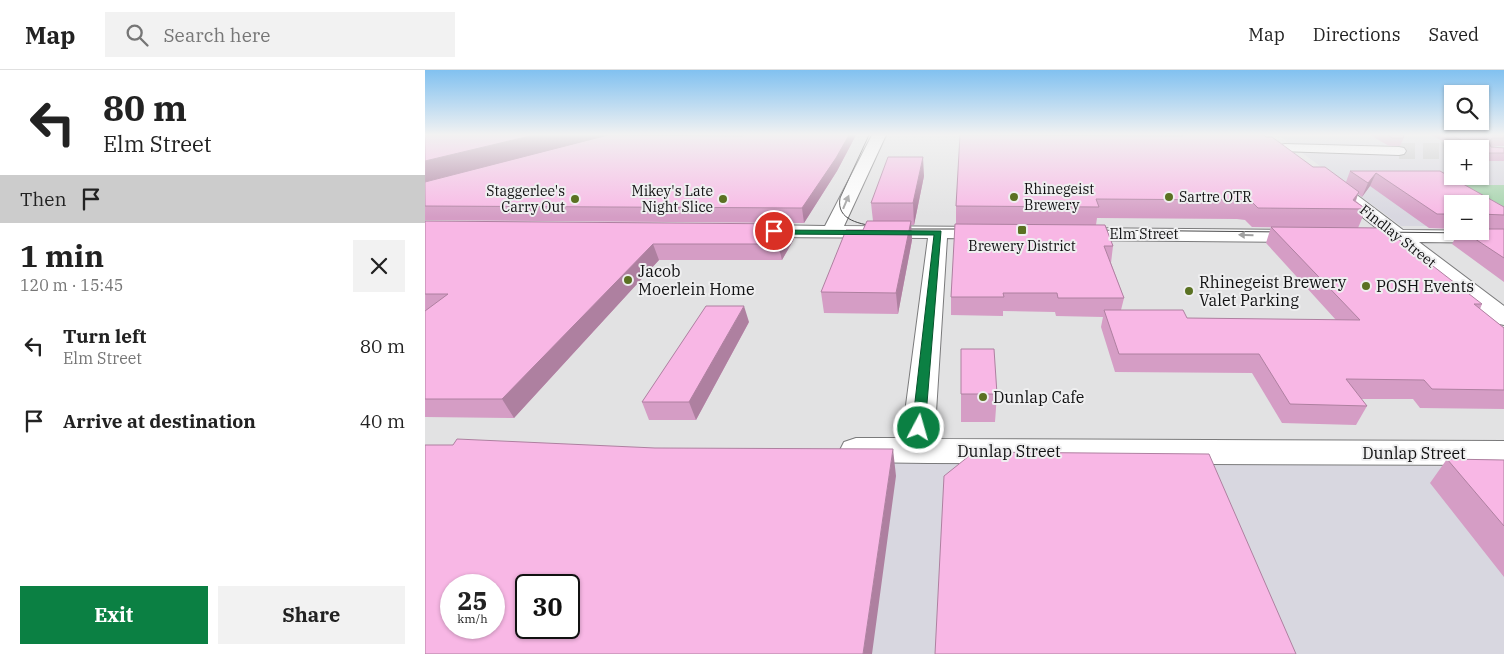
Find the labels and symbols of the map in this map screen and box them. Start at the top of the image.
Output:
place label: Rhinegeist Brewery [1024,180,1094,214]
place label: Staggerlee's Carry Out [486,182,565,216]
place label: Mikey's Late Night Slice [632,182,713,216]
place label: Sartre OTR [1179,188,1252,206]
marker: Rhinegeist Brewery [1008,191,1020,203]
marker: Sartre OTR [1163,191,1175,203]
marker: Staggerlee's Carry Out [569,193,581,205]
marker: Mikey's Late Night Slice [717,193,729,205]
one-way arrow [842,195,850,209]
street label: Findlay Street [1356,201,1440,271]
pin [753,210,795,252]
marker: Brewery District [1016,224,1028,236]
street label: Elm Street [1109,225,1179,243]
one-way arrow [1237,231,1253,239]
place label: Brewery District [968,237,1076,255]
place label: Jacob Moerlein Home [638,261,755,299]
place label: Rhinegeist Brewery Valet Parking [1199,272,1347,310]
marker: Jacob Moerlein Home [622,274,634,286]
place label: POSH Events [1376,276,1474,296]
marker: POSH Events [1360,280,1372,292]
marker: Rhinegeist Brewery Valet Parking [1183,285,1195,297]
place label: Dunlap Cafe [993,387,1084,407]
marker: Dunlap Cafe [977,391,989,403]
position arrow [892,401,944,453]
street label: Dunlap Street [957,441,1061,461]
street label: Dunlap Street [1362,443,1466,463]
speed limit sign: 30 [515,574,580,639]

